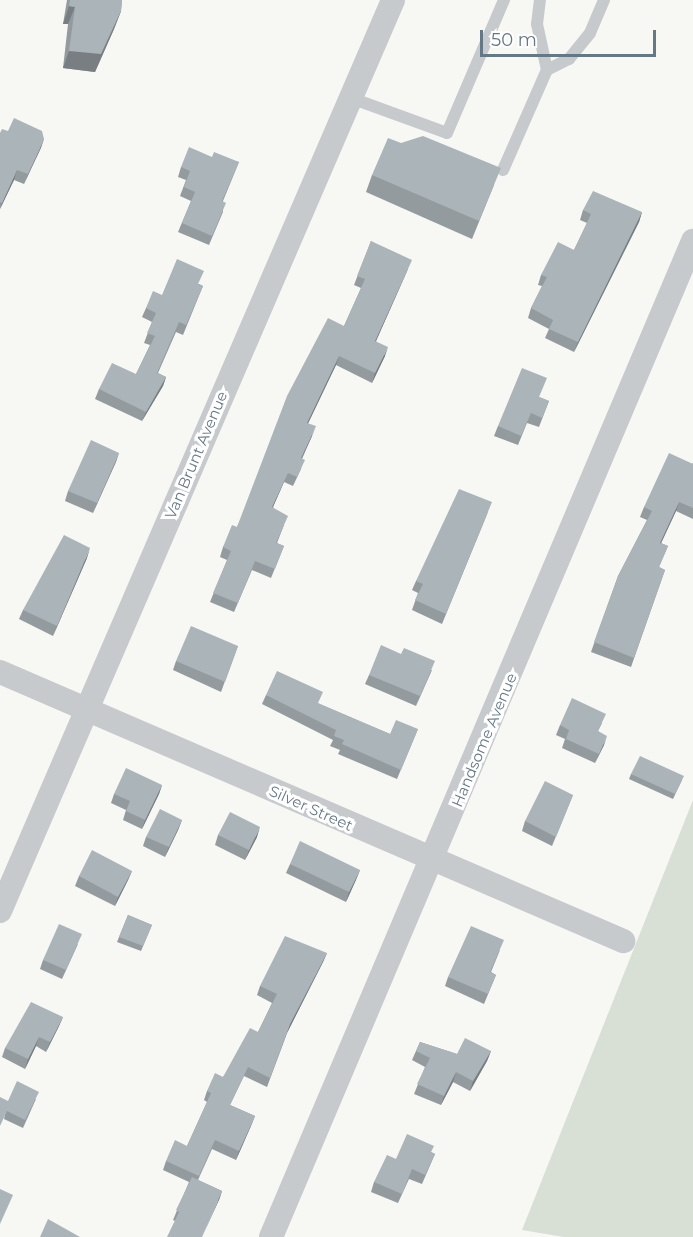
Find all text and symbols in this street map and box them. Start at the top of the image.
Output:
scale bar [483,18,658,56]
text: 50 m [491,29,537,51]
street label: Van Brunt Avenue [161,389,231,521]
street label: Handsome Avenue [448,670,520,810]
street label: Silver Street [266,782,356,834]

